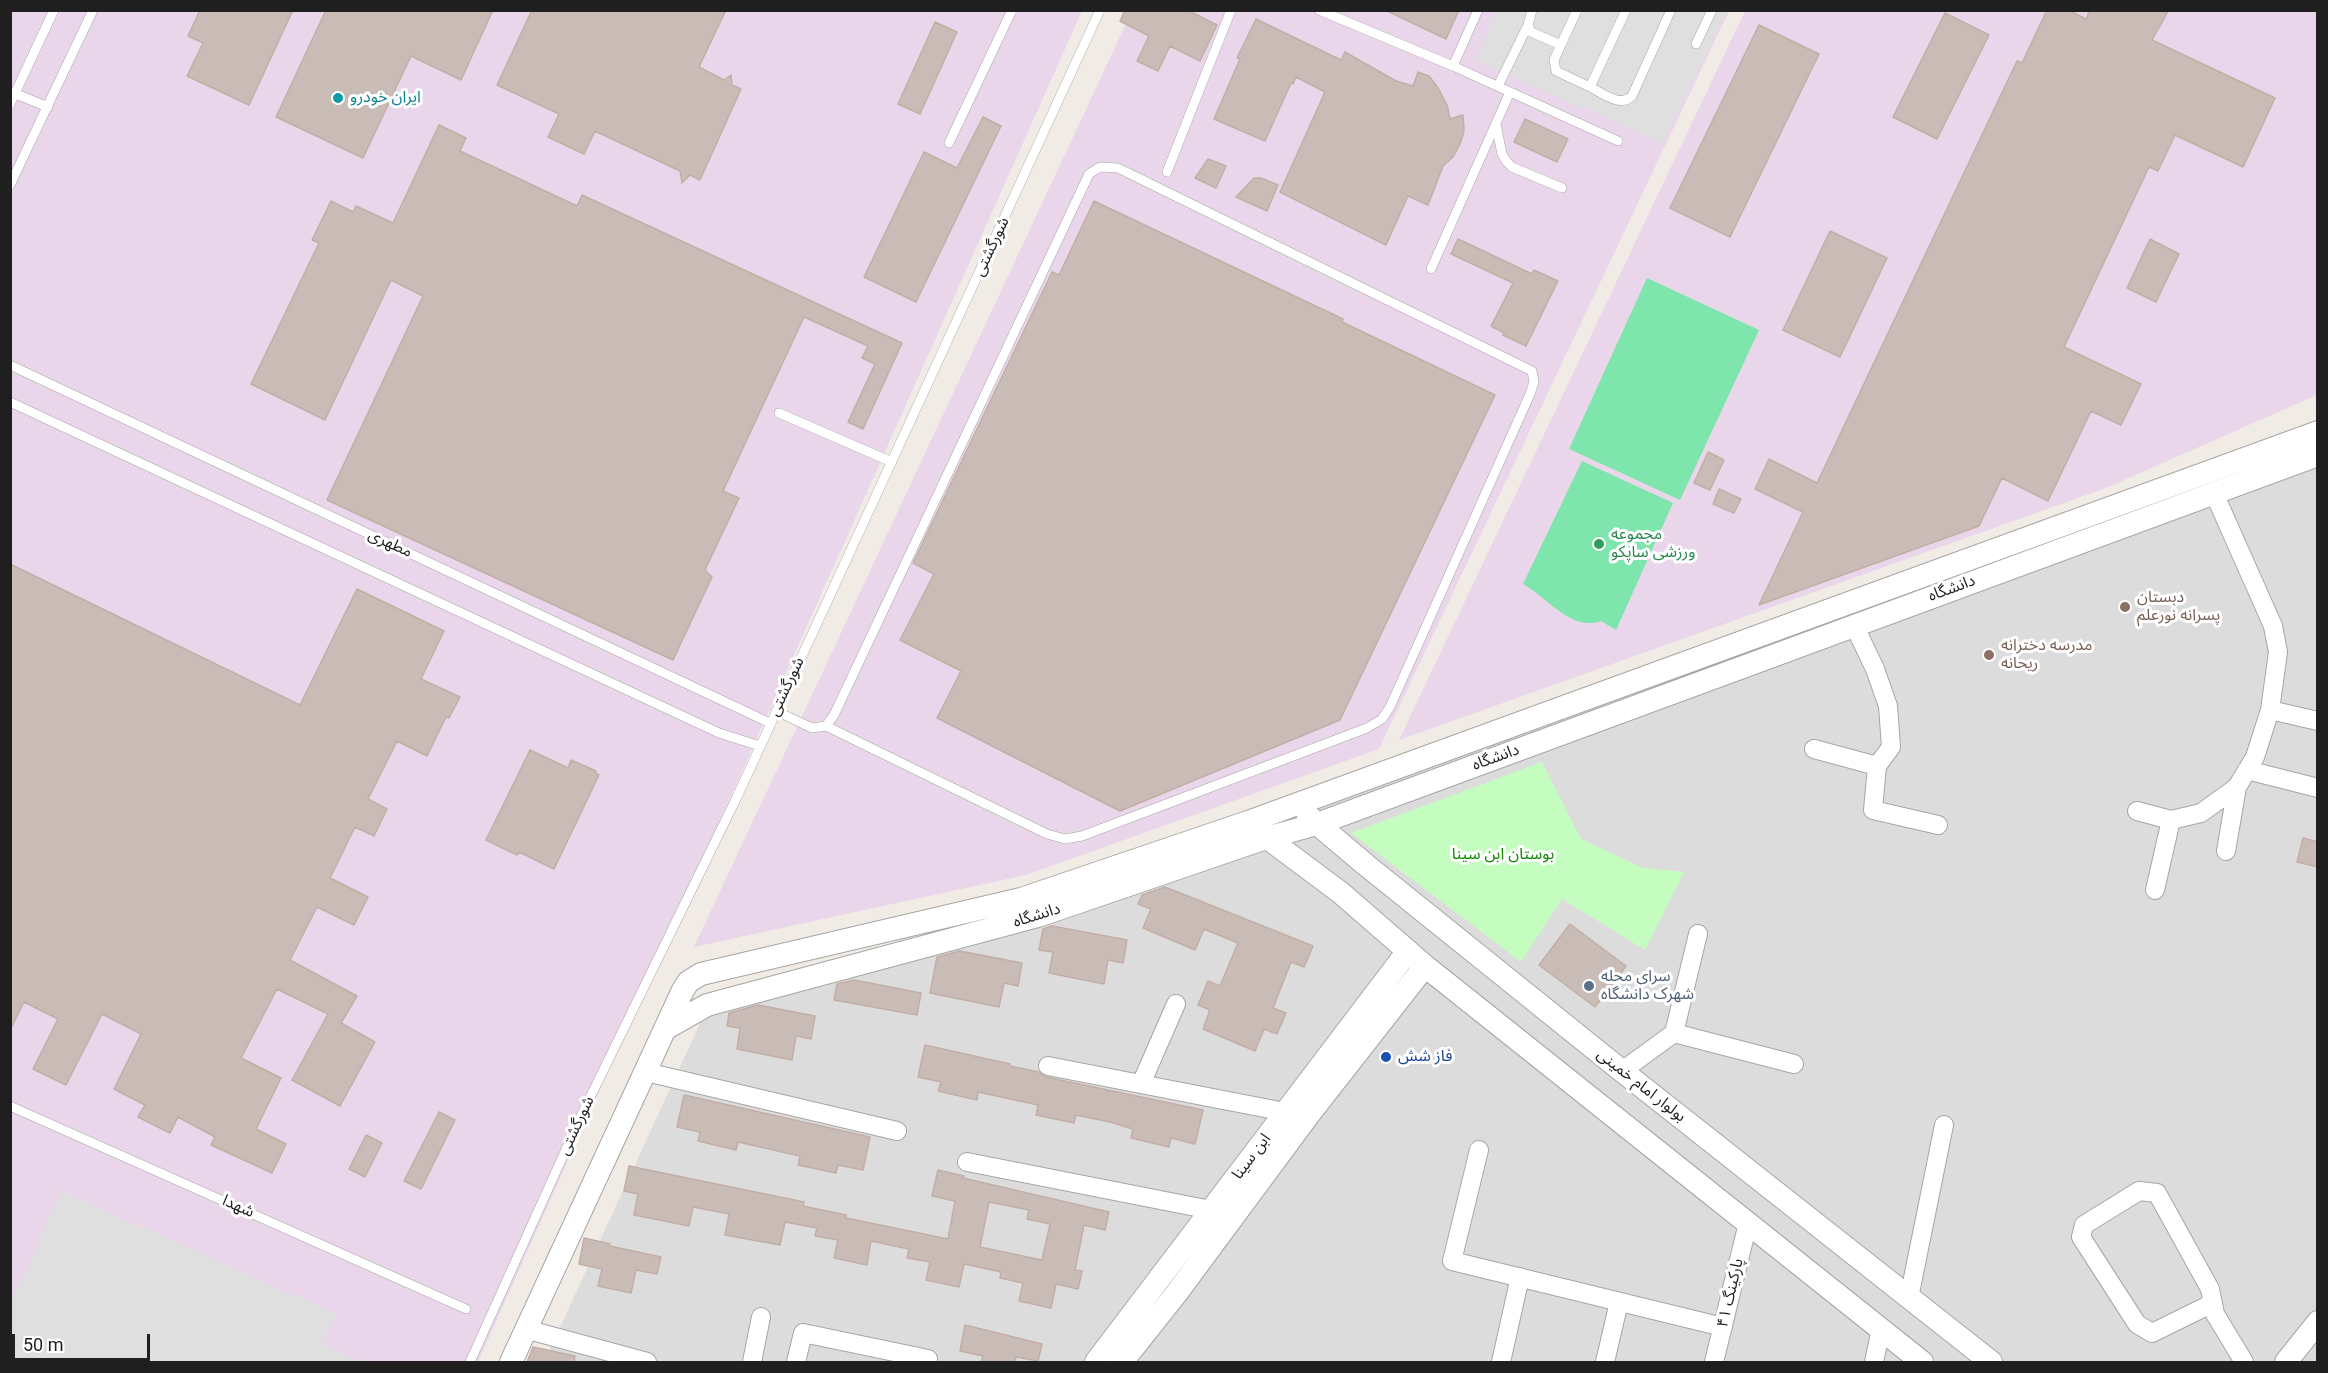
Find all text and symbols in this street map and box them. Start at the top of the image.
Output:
place label: ایران خودرو [350,88,421,108]
marker: ایران خودرو [331,91,345,105]
street label: شورگشتی [970,214,1014,280]
place label: مجموعه ورزشی ساپکو [1611,525,1695,563]
street label: مطهری [365,526,415,562]
marker: مجموعه ورزشی ساپکو [1592,537,1606,551]
street label: دانشگاه [1926,572,1978,606]
place label: دبستان پسرانه نورعلم [2137,588,2220,626]
marker: دبستان پسرانه نورعلم [2118,600,2132,614]
place label: مدرسه دخترانه ریحانه [2001,636,2092,674]
marker: مدرسه دخترانه ریحانه [1982,648,1996,662]
street label: شورگشتی [765,654,809,720]
street label: دانشگاه [1470,741,1522,775]
park label: بوستان ابن سینا [1452,845,1554,865]
street label: دانشگاه [1011,900,1063,932]
place label: سرای محله شهرک دانشگاه [1601,967,1694,1005]
marker: سرای محله شهرک دانشگاه [1582,979,1596,993]
street label: بولوار امام خمینی [1593,1045,1689,1127]
place label: فاز شش [1398,1047,1452,1067]
marker: فاز شش [1379,1050,1393,1064]
street label: شورگشتی [555,1093,599,1159]
street label: ابن سینا [1229,1130,1275,1184]
street label: شهدا [219,1192,257,1222]
street label: پارکینگ ۴۱ [1714,1256,1748,1330]
scale bar [15,1322,153,1360]
text: 50 m [23,1334,63,1355]

